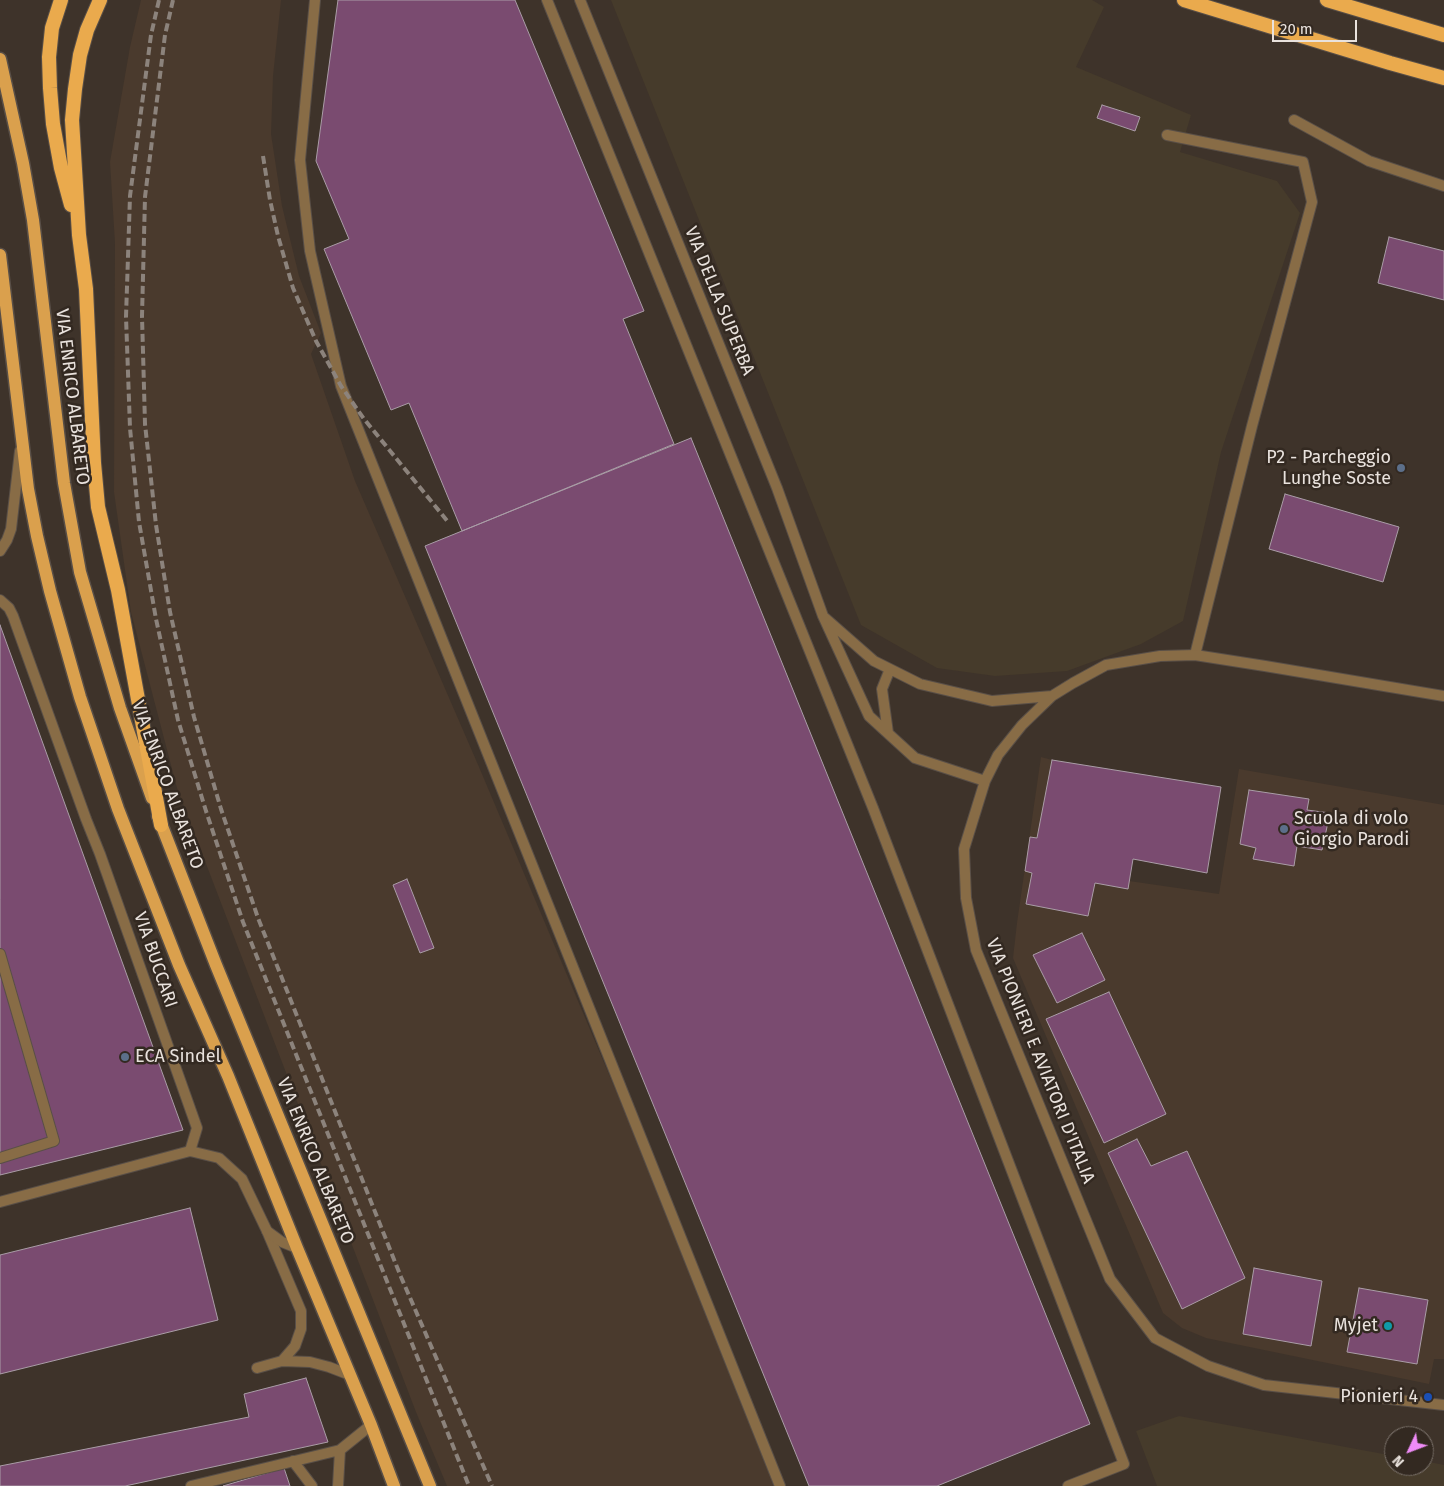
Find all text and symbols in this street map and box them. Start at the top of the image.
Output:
scale bar [1274,10,1359,42]
text: 20 m [1280,20,1313,38]
street label: VIA DELLA SUPERBA [679,223,759,379]
street label: VIA ENRICO ALBARETO [50,308,94,486]
place label: P2 - Parcheggio Lunghe Soste [1266,447,1391,489]
marker: P2 - Parcheggio Lunghe Soste [1395,462,1407,474]
street label: VIA ENRICO ALBARETO [126,698,208,872]
place label: Scuola di volo Giorgio Parodi [1294,808,1409,851]
marker: Scuola di volo Giorgio Parodi [1278,823,1290,835]
street label: VIA BUCCARI [129,909,181,1011]
street label: VIA PIONIERI E AVIATORI D'ITALIA [981,935,1099,1187]
place label: ECA Sindel [135,1046,221,1068]
marker: ECA Sindel [119,1051,131,1063]
street label: VIA ENRICO ALBARETO [272,1075,358,1247]
place label: Myjet [1334,1315,1378,1337]
marker: Myjet [1382,1320,1394,1332]
place label: Pionieri 4 [1340,1386,1418,1408]
marker: Pionieri 4 [1422,1391,1434,1403]
north arrow [1384,1426,1434,1476]
text: N [1389,1452,1408,1470]

